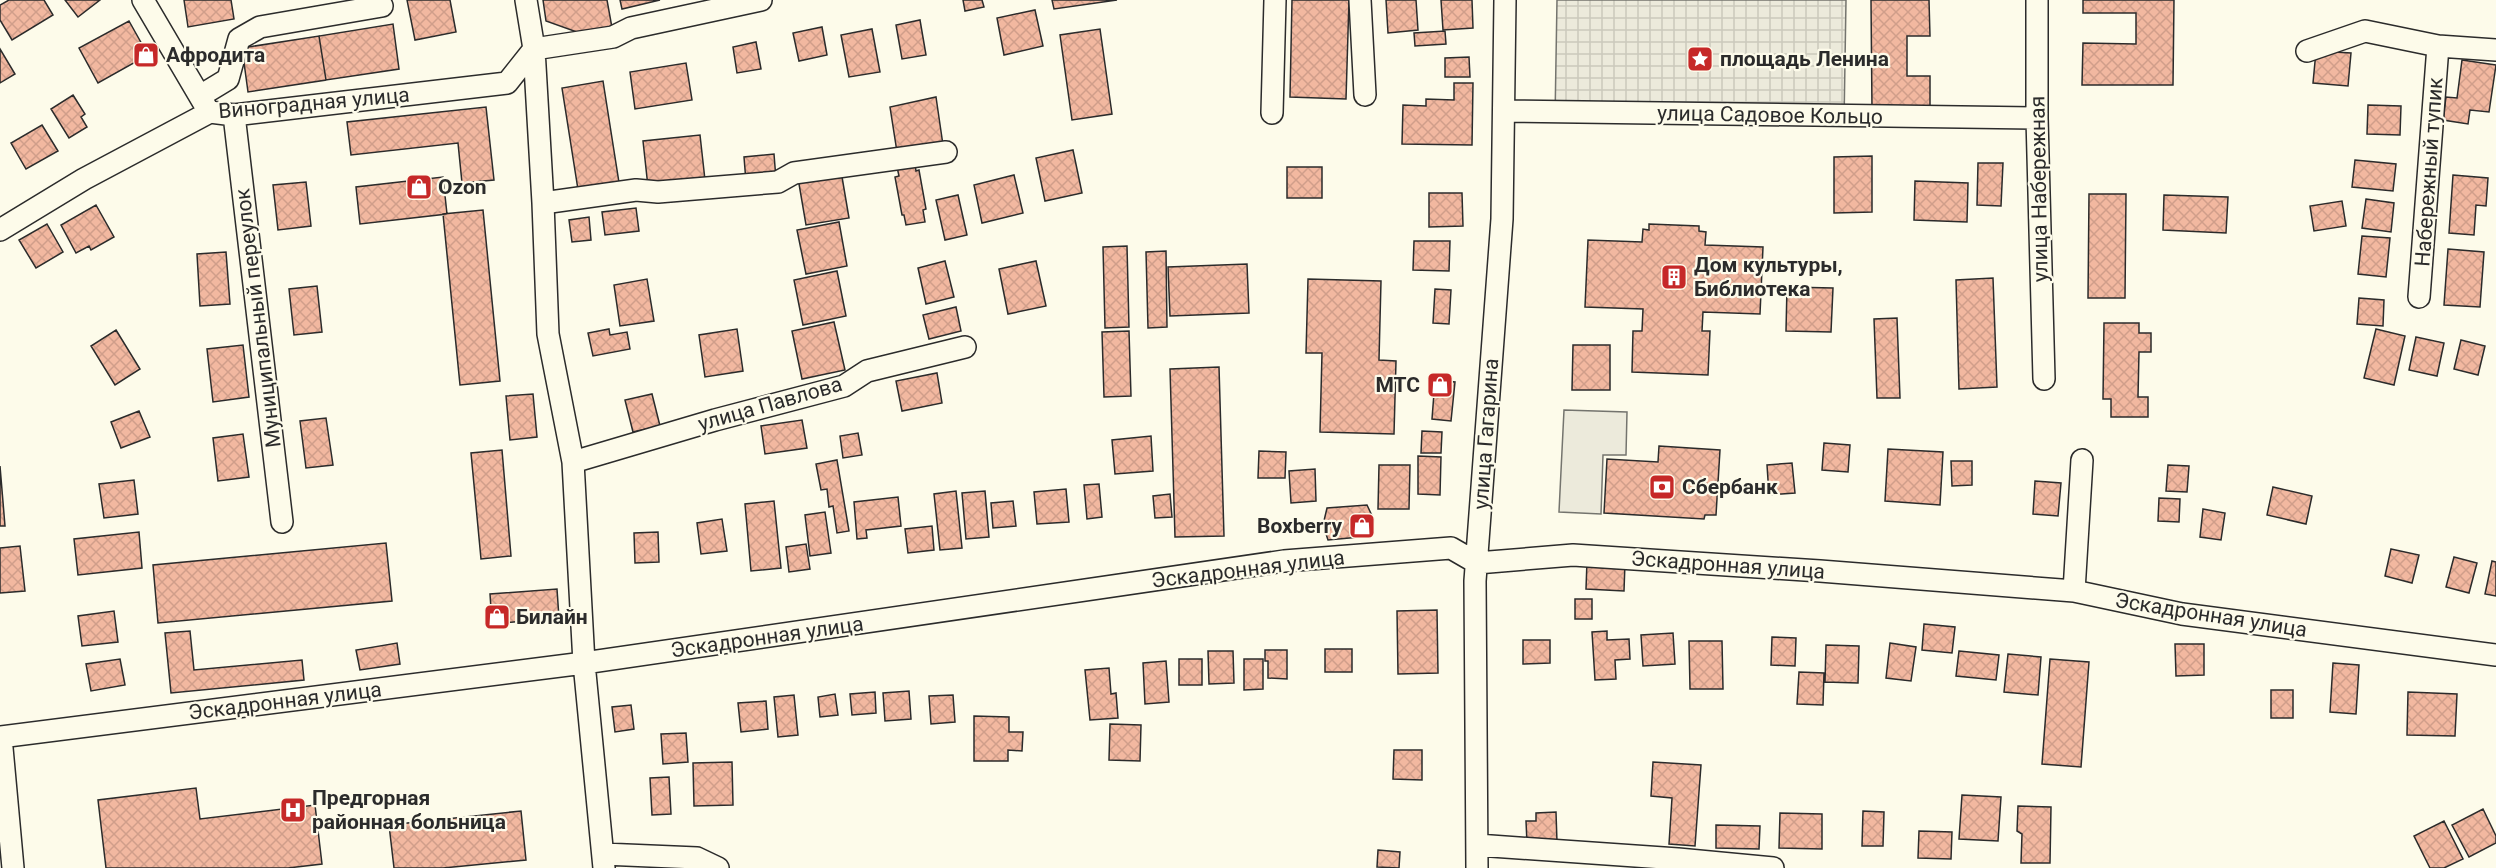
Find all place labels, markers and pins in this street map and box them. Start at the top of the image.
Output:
shop icon: Афродита [131,40,161,70]
place label: Афродита [166,43,265,67]
place icon: площадь Ленина [1685,44,1715,74]
place label: площадь Ленина [1720,47,1889,71]
shop icon: Ozon [404,172,434,202]
place label: Ozon [438,175,487,199]
place label: Дом культуры, Библиотека [1694,253,1843,301]
building icon: Дом культуры, Библиотека [1659,262,1689,292]
shop icon: МТС [1425,370,1455,400]
place label: МТС [1375,373,1420,397]
bank icon: Сбербанк [1647,472,1677,502]
place label: Сбербанк [1682,475,1778,499]
shop icon: Boxberry [1347,511,1377,541]
place label: Boxberry [1257,514,1342,538]
shop icon: Билайн [482,602,512,632]
place label: Билайн [516,605,588,629]
place label: Предгорная районная больница [312,786,506,834]
hospital icon: Предгорная районная больница [278,795,308,825]

